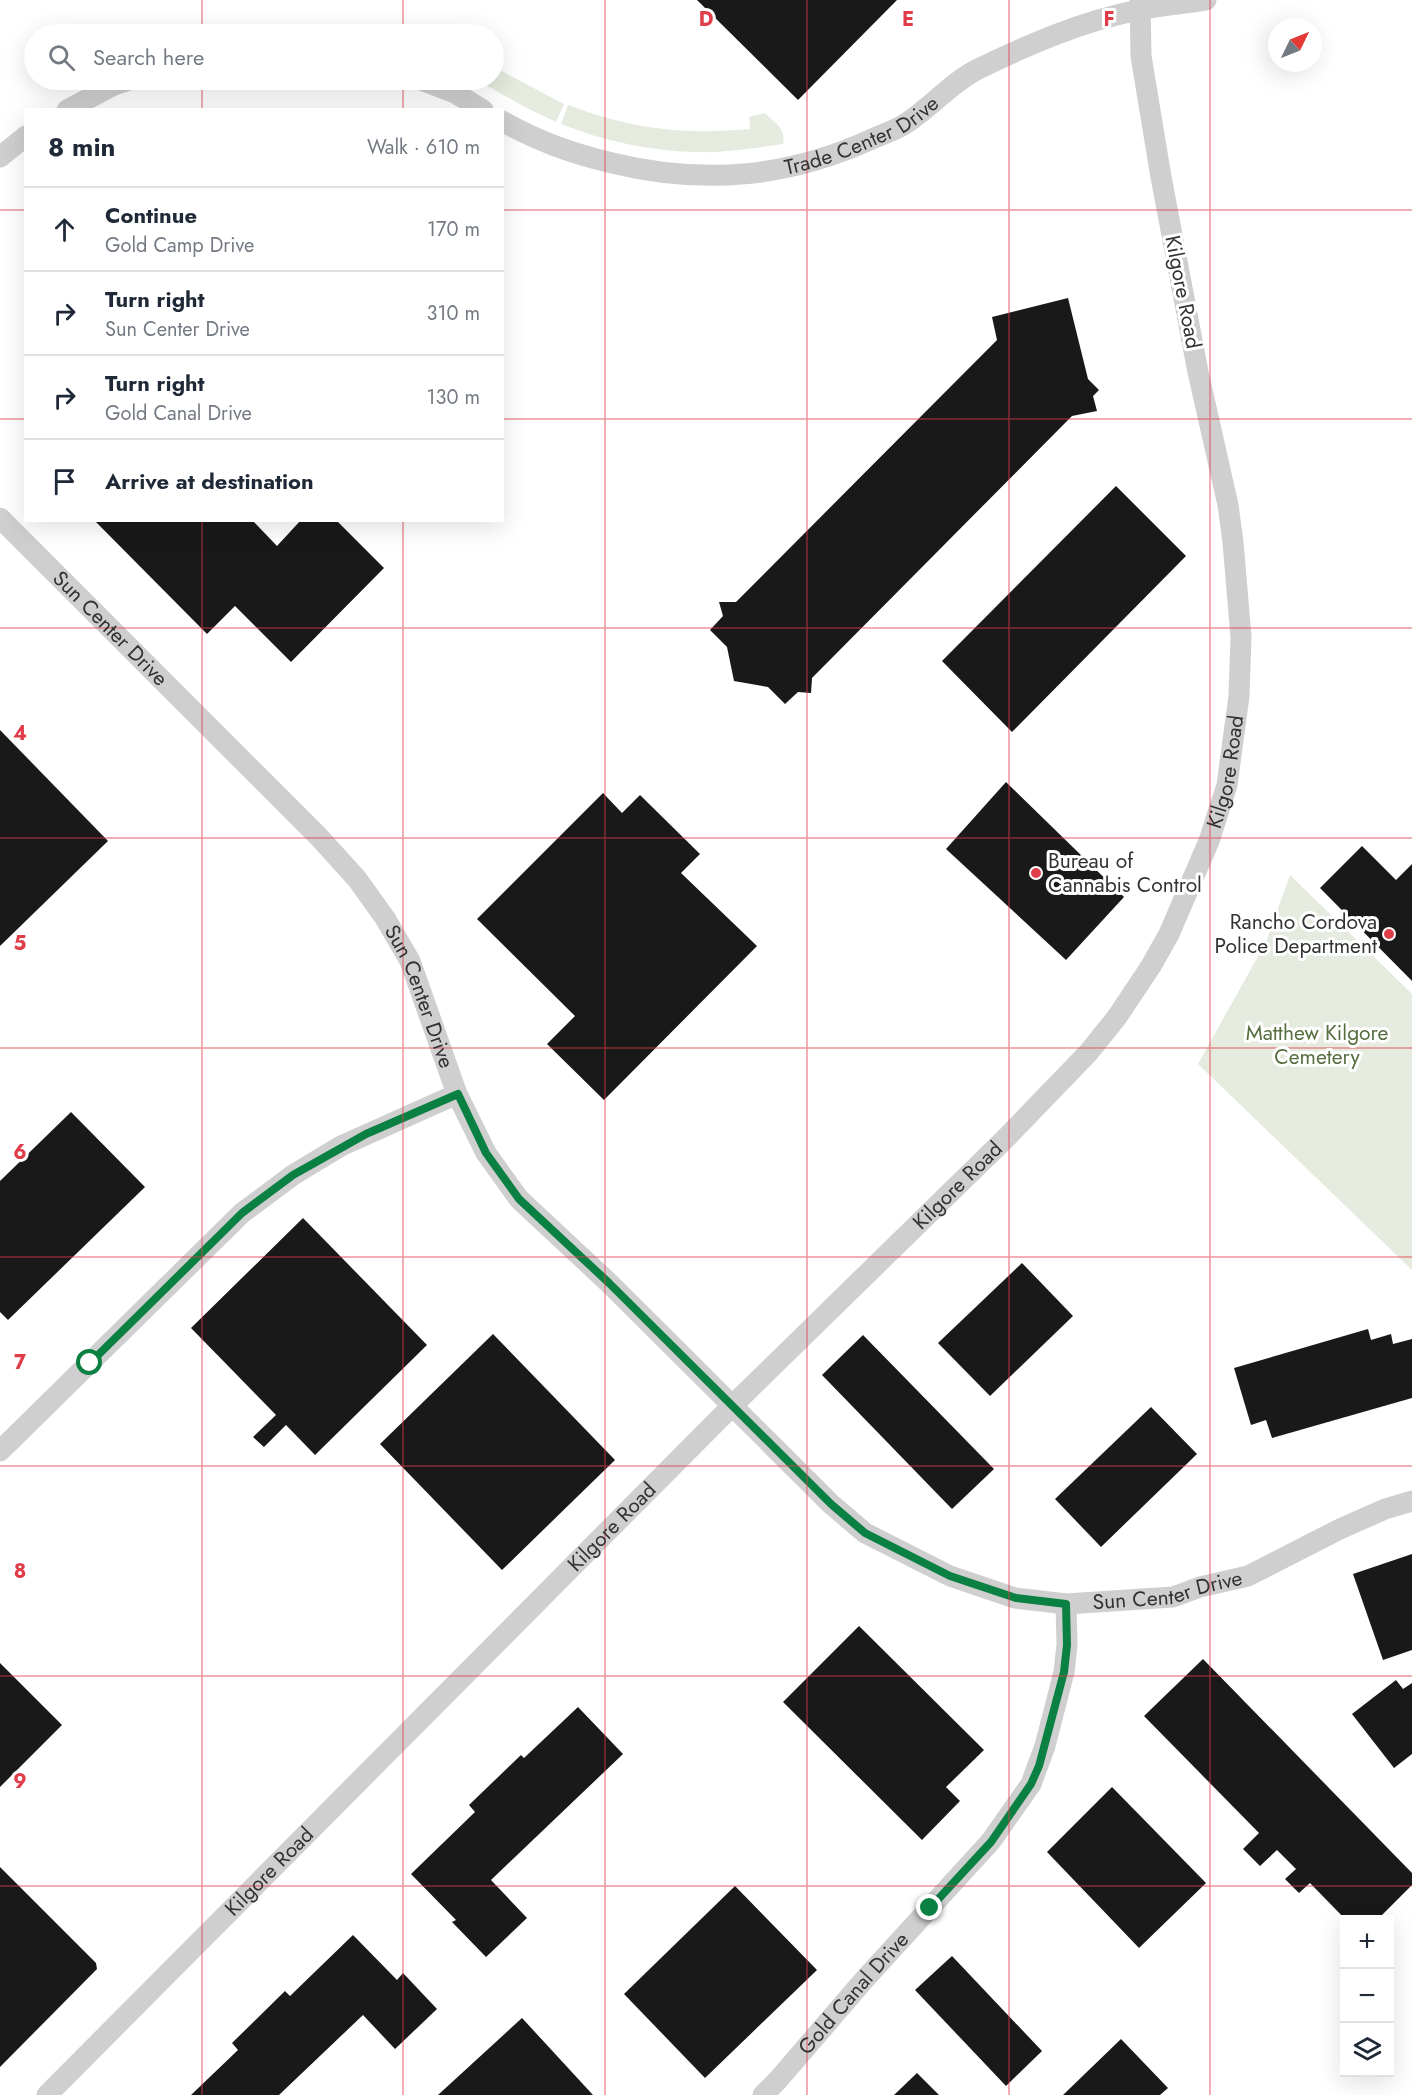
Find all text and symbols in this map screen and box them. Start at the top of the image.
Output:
text: D [699,5,713,34]
text: E [902,5,914,34]
text: F [1103,5,1115,34]
north arrow [1268,18,1322,72]
search box [24,24,504,90]
icon: search [45,41,78,74]
text: Search here [93,41,204,73]
street label: Trade Center Drive [782,89,945,183]
text: 8 min [48,128,116,166]
text: Walk · 610 m [367,133,480,162]
text: Continue [105,199,197,231]
icon: ahead [48,213,81,246]
text: 170 m [427,215,480,244]
text: Gold Camp Drive [105,231,254,260]
street label: Kilgore Road [1157,233,1209,351]
text: Turn right [105,283,205,315]
icon: right [48,297,81,330]
text: 310 m [426,299,480,328]
text: Sun Center Drive [105,315,250,344]
text: Turn right [105,367,205,399]
icon: right [48,381,81,414]
text: 130 m [426,383,480,412]
text: Gold Canal Drive [105,399,252,428]
icon: arrive [48,465,81,498]
text: Arrive at destination [105,465,314,497]
street label: Sun Center Drive [46,564,175,693]
street label: Kilgore Road [1199,713,1251,832]
text: 4 [13,719,27,748]
place label: Bureau of Cannabis Control [1048,846,1202,900]
marker: Bureau of Cannabis Control [1029,866,1043,880]
place label: Rancho Cordova Police Department [1215,907,1377,961]
street label: Sun Center Drive [377,919,462,1072]
marker: Rancho Cordova Police Department [1382,927,1396,941]
text: 5 [14,929,27,958]
park label: Matthew Kilgore Cemetery [1246,1018,1388,1072]
street label: Kilgore Road [906,1135,1009,1236]
text: 6 [13,1138,27,1167]
text: 7 [14,1348,27,1377]
route start [76,1349,102,1375]
street label: Kilgore Road [561,1476,663,1578]
text: 8 [14,1557,26,1586]
street label: Sun Center Drive [1092,1563,1245,1617]
text: 9 [13,1767,27,1796]
street label: Kilgore Road [218,1820,320,1923]
route end [916,1894,942,1920]
map controls [1340,1915,1394,2077]
button: + [1340,1915,1394,1969]
street label: Gold Canal Drive [791,1925,916,2061]
button: − [1340,1969,1394,2023]
button: layers [1340,2023,1394,2077]

